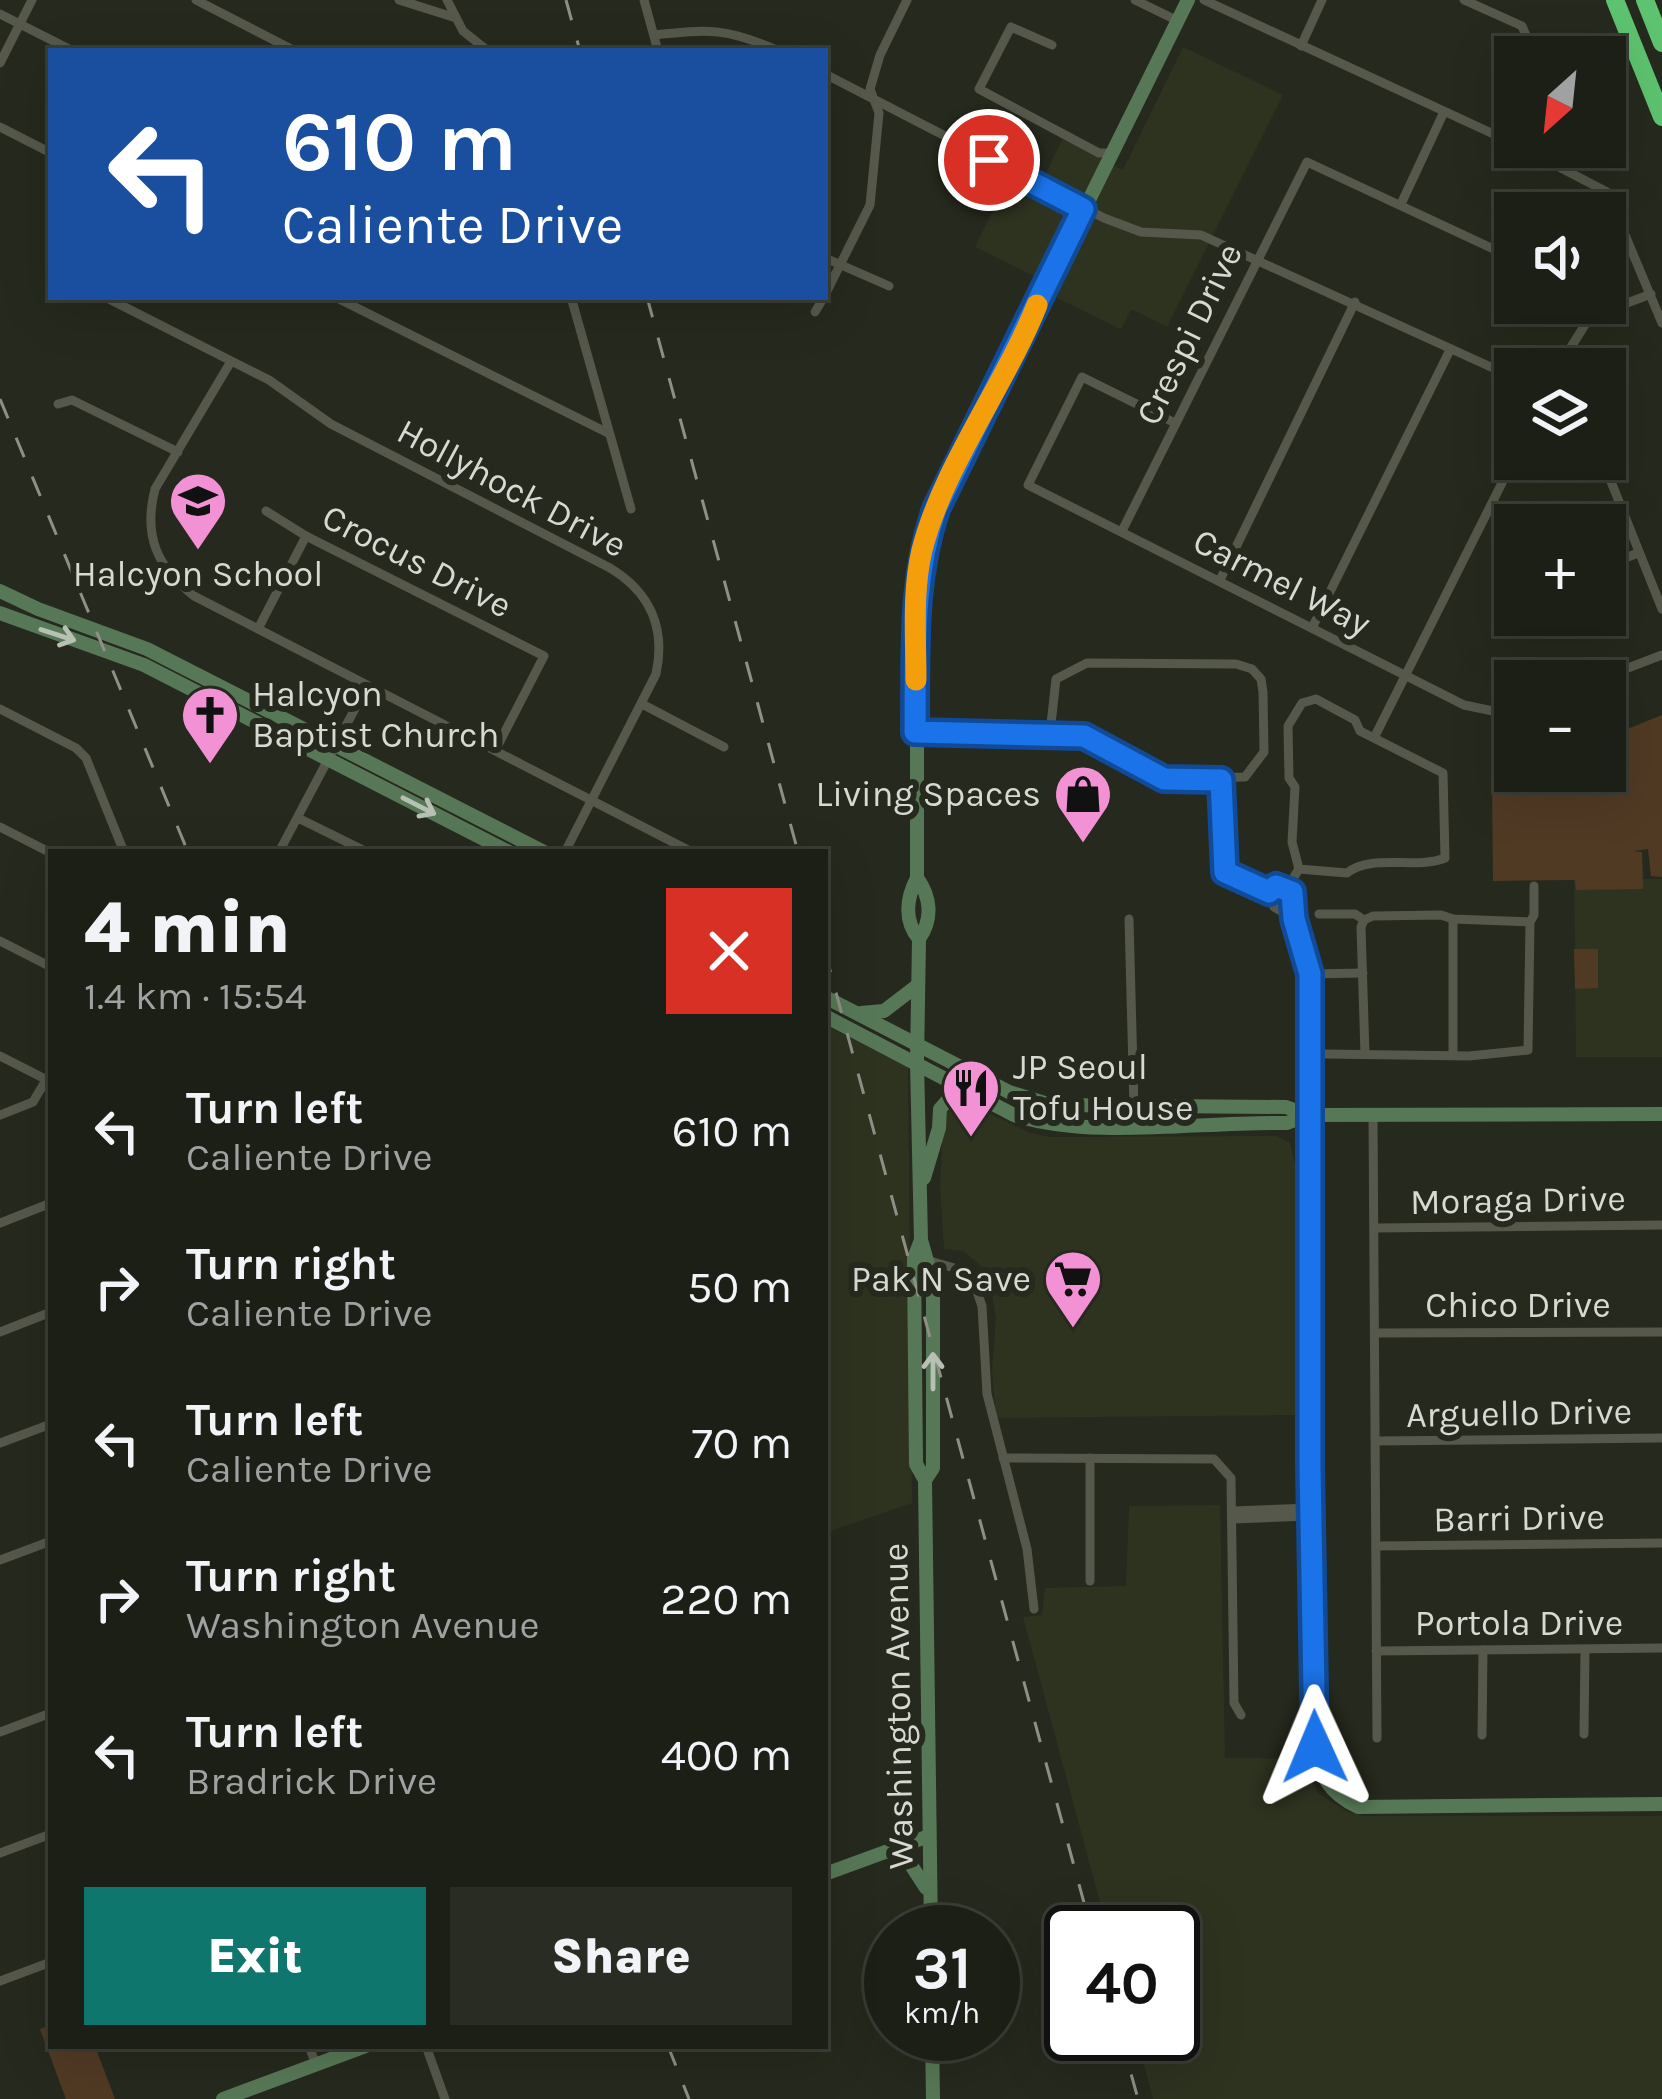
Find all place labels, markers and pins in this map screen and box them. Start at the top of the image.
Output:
pin [938,109,1040,211]
school or university icon: Halcyon School [167,470,229,552]
place label: Halcyon School [73,553,323,595]
place label: Halcyon Baptist Church [252,673,499,756]
church icon: Halcyon Baptist Church [179,684,241,766]
shop icon: Living Spaces [1052,763,1114,845]
place label: Living Spaces [815,773,1041,815]
place label: JP Seoul Tofu House [1013,1046,1193,1129]
restaurant icon: JP Seoul Tofu House [940,1057,1002,1139]
supermarket icon: Pak N Save [1042,1248,1104,1330]
place label: Pak N Save [851,1258,1031,1300]

